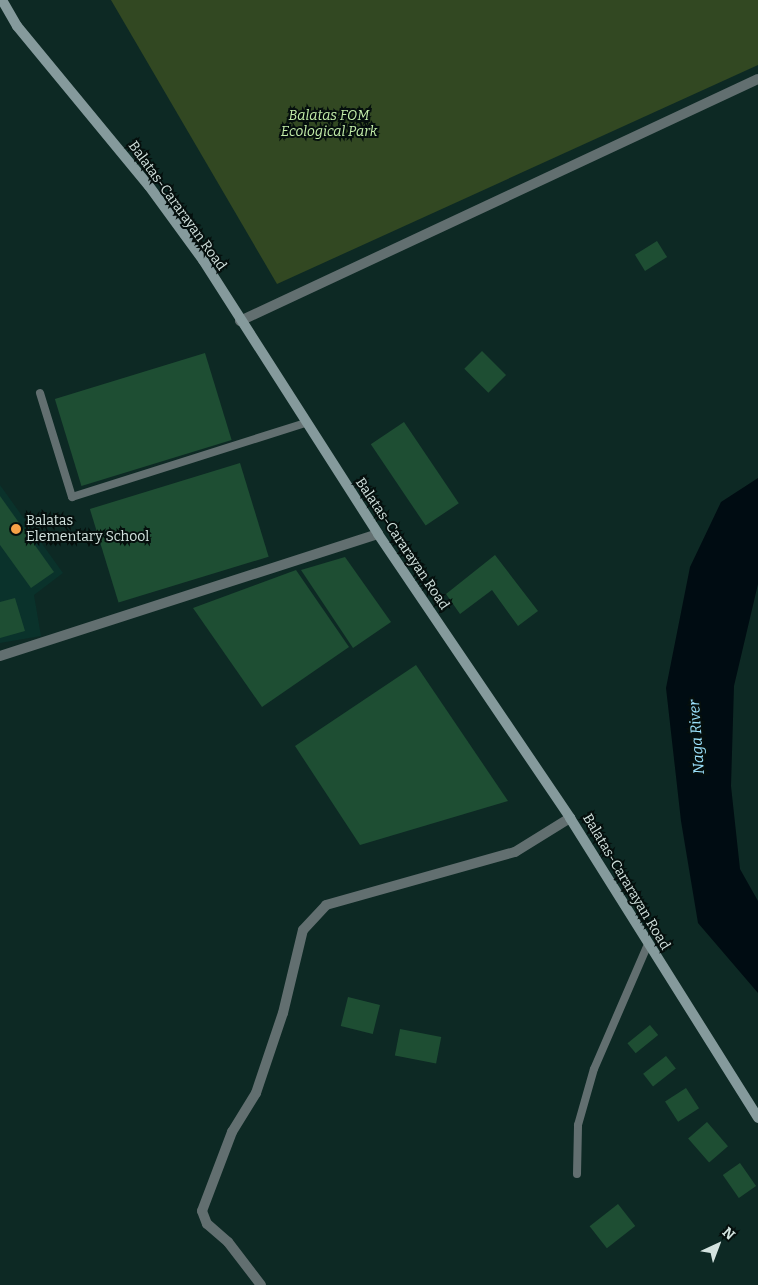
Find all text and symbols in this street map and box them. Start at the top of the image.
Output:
park label: Balatas FOM Ecological Park [281,108,377,140]
street label: Balatas-Cararayan Road [124,138,230,274]
street label: Balatas-Cararayan Road [352,475,452,613]
place label: Balatas Elementary School [26,513,149,546]
marker: Balatas Elementary School [10,523,22,535]
water label: Naga River [685,699,709,775]
street label: Balatas-Cararayan Road [579,811,673,953]
north arrow [693,1220,743,1270]
text: N [719,1224,738,1244]

